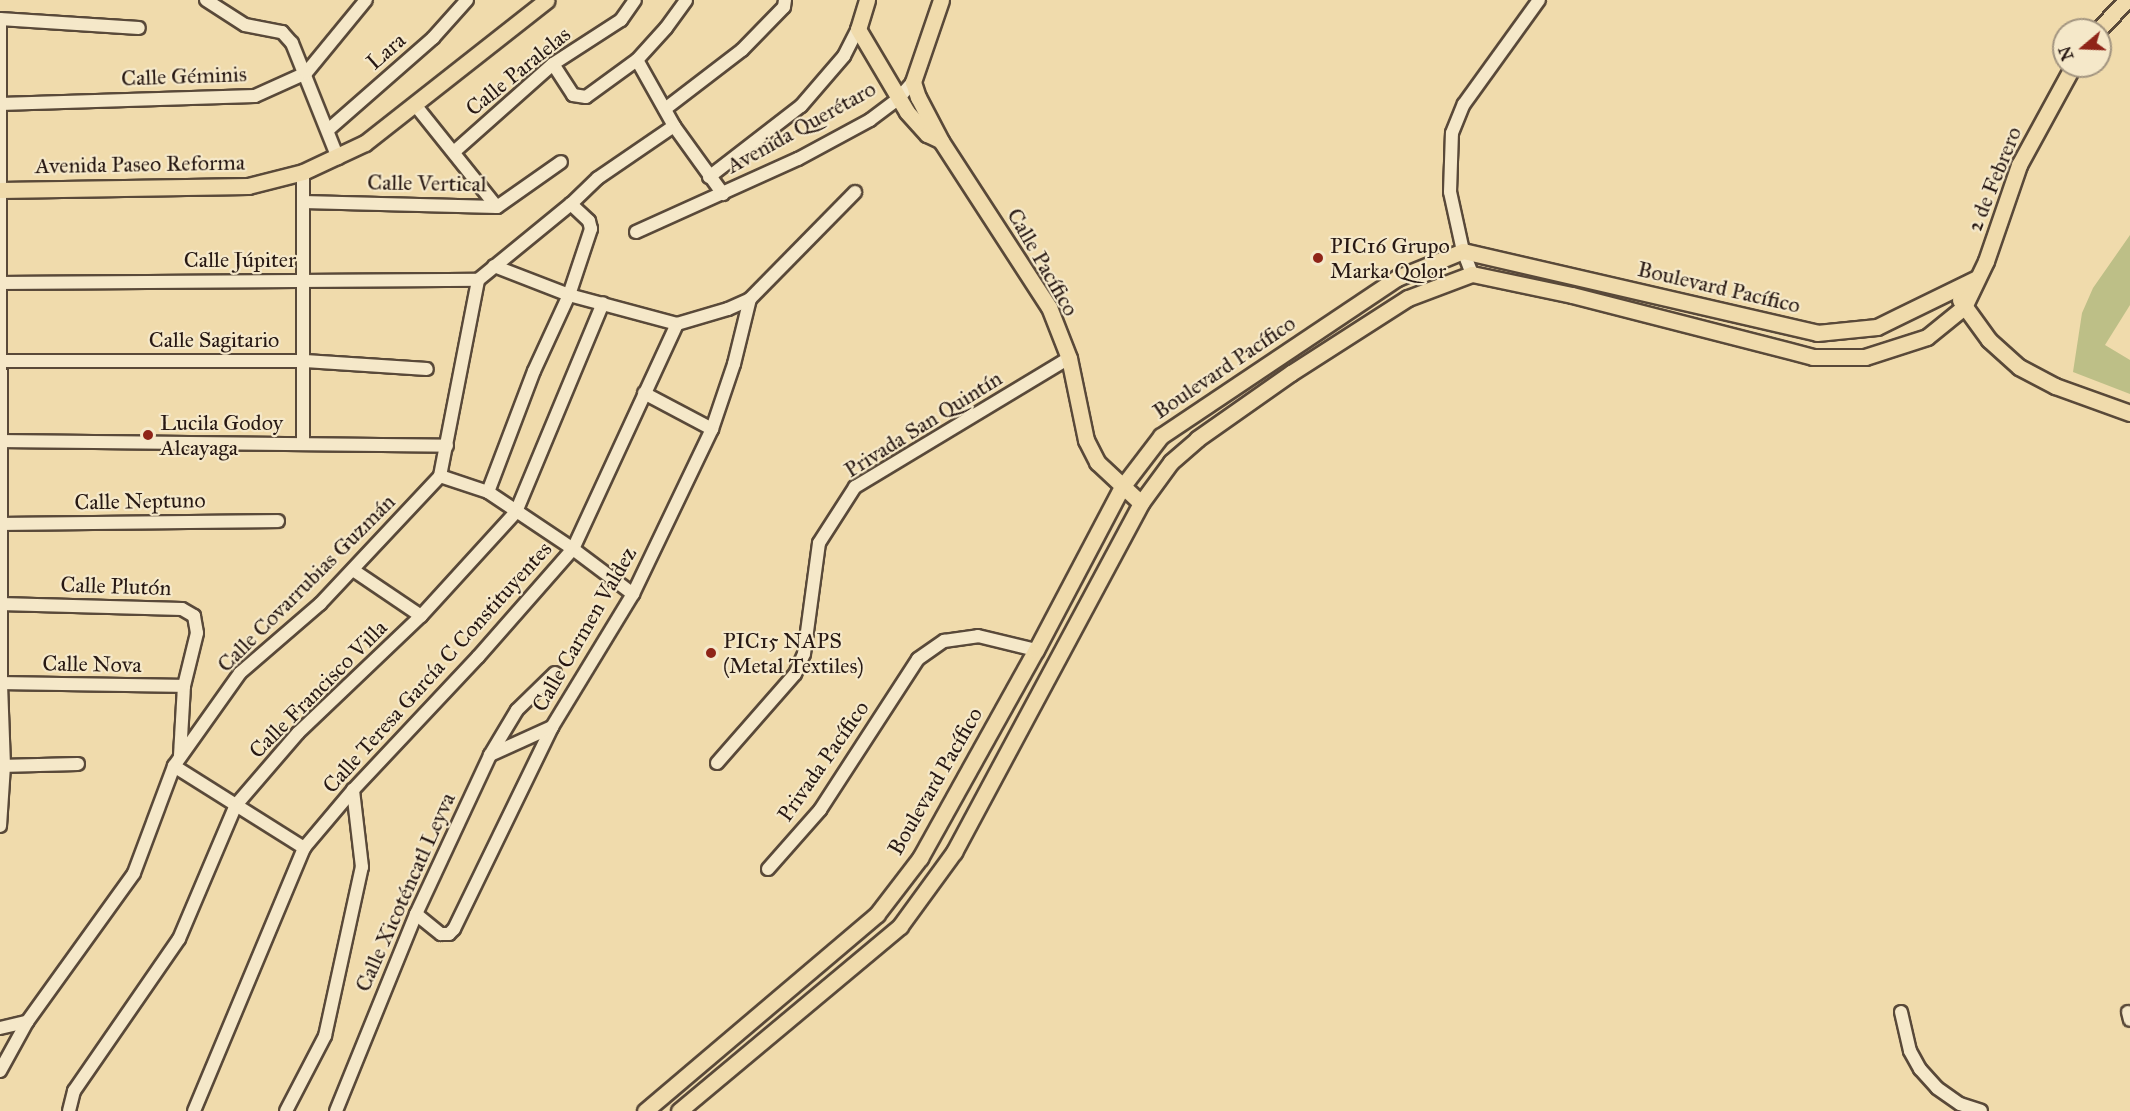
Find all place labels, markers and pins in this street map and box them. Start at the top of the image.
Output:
place label: PIC16 Grupo Marka Qolor [1330,232,1450,284]
marker: PIC16 Grupo Marka Qolor [1311,251,1325,265]
place label: Lucila Godoy Alcayaga [160,409,283,460]
marker: Lucila Godoy Alcayaga [141,428,155,442]
place label: PIC15 NAPS (Metal Textiles) [723,627,864,678]
marker: PIC15 NAPS (Metal Textiles) [704,646,718,660]

